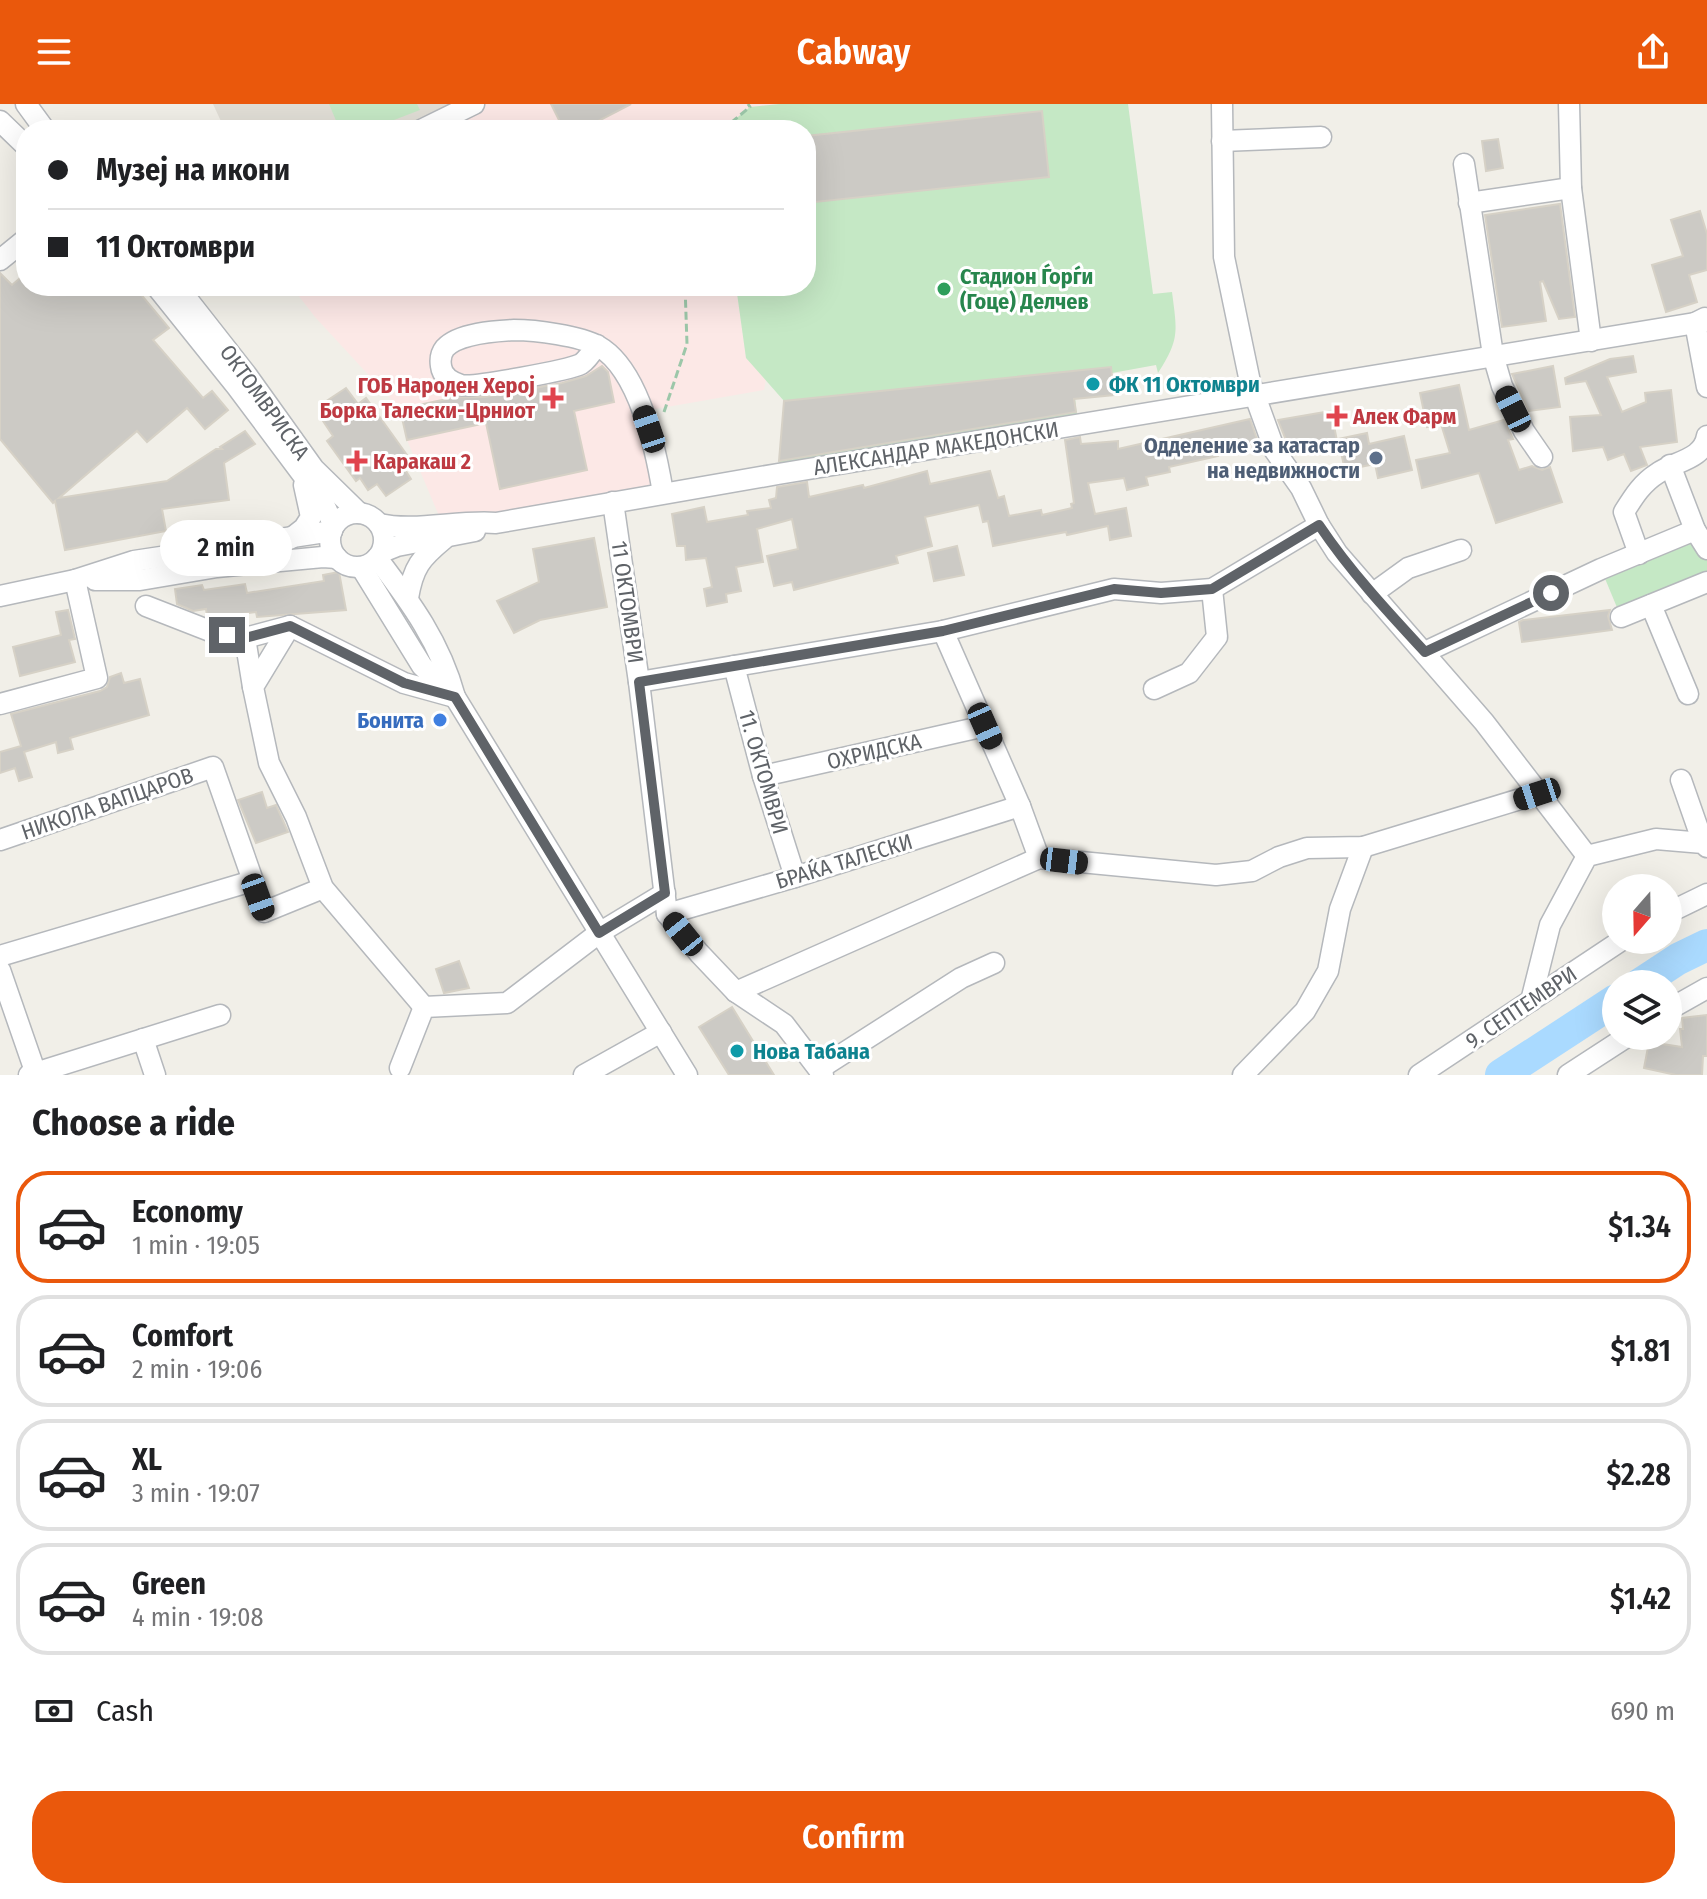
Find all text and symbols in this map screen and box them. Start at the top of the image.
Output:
icon: menu [32,30,76,74]
text: Cabway [797,30,910,74]
icon: share [1631,30,1675,74]
text: Музеј на икони [96,152,290,188]
text: 11 Октомври [96,229,255,265]
place label: Стадион Ѓорѓи (Гоце) Делчев [960,263,1093,315]
marker: Стадион Ѓорѓи (Гоце) Делчев [935,280,953,298]
street label: ОКТОМВРИСКА [214,339,316,465]
place label: ФК 11 Октомври [1109,371,1260,398]
place label: ГОБ Народен Херој Борка Талески-Црниот [320,372,536,424]
marker: ФК 11 Октомври [1084,375,1102,393]
car [1492,382,1534,436]
marker: ГОБ Народен Херој Борка Талески-Црниот [542,387,564,409]
car [630,402,668,456]
place label: Алек Фарм [1352,403,1456,430]
marker: Алек Фарм [1328,407,1346,425]
street label: АЛЕКСАНДАР МАКЕДОНСКИ [812,416,1061,481]
place label: Одделение за катастар на недвижности [1144,432,1360,484]
place label: Каракаш 2 [373,448,471,475]
marker: Одделение за катастар на недвижности [1367,449,1385,467]
marker: Каракаш 2 [348,452,366,470]
callout: 2 min [161,519,293,575]
text: 2 min [197,532,255,563]
street label: 11 ОКТОМВРИ [606,539,649,665]
route start [1533,575,1569,611]
route end [209,617,245,653]
car [964,699,1006,753]
place label: Бонита [357,707,424,734]
street label: 11. ОКТОМВРИ [733,707,794,837]
marker: Бонита [431,711,449,729]
street label: ОХРИДСКА [824,727,924,775]
street label: НИКОЛА ВАПЦАРОВ [18,761,197,846]
car [1510,775,1564,813]
street label: БРАЌА ТАЛЕСКИ [772,828,916,895]
car [1039,846,1089,876]
car [239,870,277,924]
north arrow [1602,874,1682,954]
map controls [1602,874,1682,1050]
car [659,908,707,960]
street label: 9. СЕПТЕМВРИ [1461,960,1582,1054]
button: layers [1602,970,1682,1050]
place label: Нова Табана [753,1038,870,1065]
marker: Нова Табана [728,1042,746,1060]
text: Choose a ride [32,1101,235,1145]
icon: car [36,1191,108,1263]
text: Economy [132,1194,243,1230]
text: $1.34 [1608,1209,1671,1245]
text: 1 min · 19:05 [132,1230,260,1261]
icon: car [36,1315,108,1387]
text: Comfort [132,1318,233,1354]
text: $1.81 [1610,1333,1671,1369]
text: 2 min · 19:06 [132,1354,262,1385]
icon: car [36,1439,108,1511]
text: XL [132,1442,162,1478]
text: $2.28 [1606,1457,1671,1493]
text: 3 min · 19:07 [132,1478,260,1509]
icon: car [36,1563,108,1635]
text: Green [132,1566,206,1602]
text: $1.42 [1610,1581,1671,1617]
text: 4 min · 19:08 [132,1602,264,1633]
icon: cash [32,1689,76,1733]
text: Cash [96,1693,154,1729]
text: 690 m [1610,1696,1675,1727]
button: Confirm [32,1791,1675,1883]

